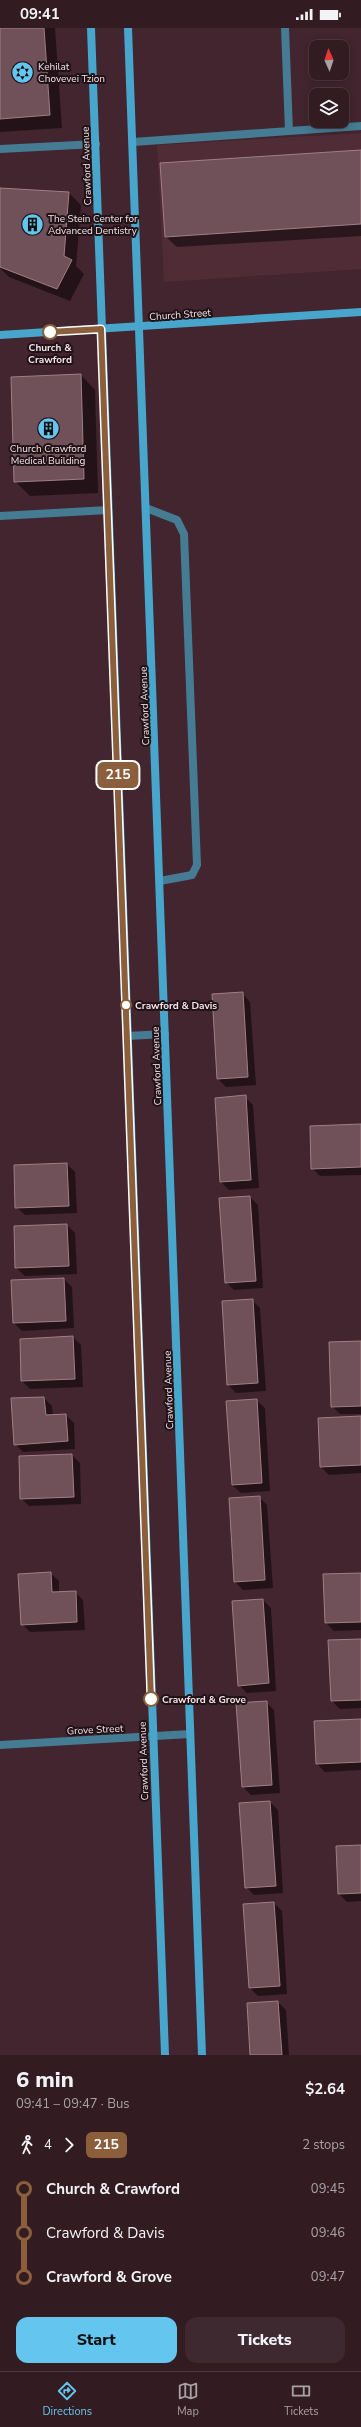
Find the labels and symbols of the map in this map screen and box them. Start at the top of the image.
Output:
north arrow [309,40,349,80]
synagogue icon: Kehilat Chovevei Tzion [10,59,36,85]
place label: Kehilat Chovevei Tzion [38,60,105,86]
street label: Crawford Avenue [79,126,95,206]
building icon: The Stein Center for Advanced Dentistry [20,211,46,237]
place label: The Stein Center for Advanced Dentistry [48,212,138,238]
street label: Church Street [149,306,212,324]
marker: Church & Crawford [42,324,58,340]
place label: Church & Crawford [28,341,72,367]
building icon: Church Crawford Medical Building [35,415,61,441]
place label: Church Crawford Medical Building [10,442,86,468]
street label: Crawford Avenue [137,666,153,746]
line badge: 215 [95,762,141,788]
marker: Crawford & Davis [120,999,132,1011]
place label: Crawford & Davis [135,999,217,1013]
street label: Crawford Avenue [149,1026,165,1106]
street label: Crawford Avenue [161,1350,177,1430]
marker: Crawford & Grove [143,1691,159,1707]
place label: Crawford & Grove [162,1693,246,1707]
street label: Crawford Avenue [136,1721,152,1801]
street label: Grove Street [66,1722,124,1738]

